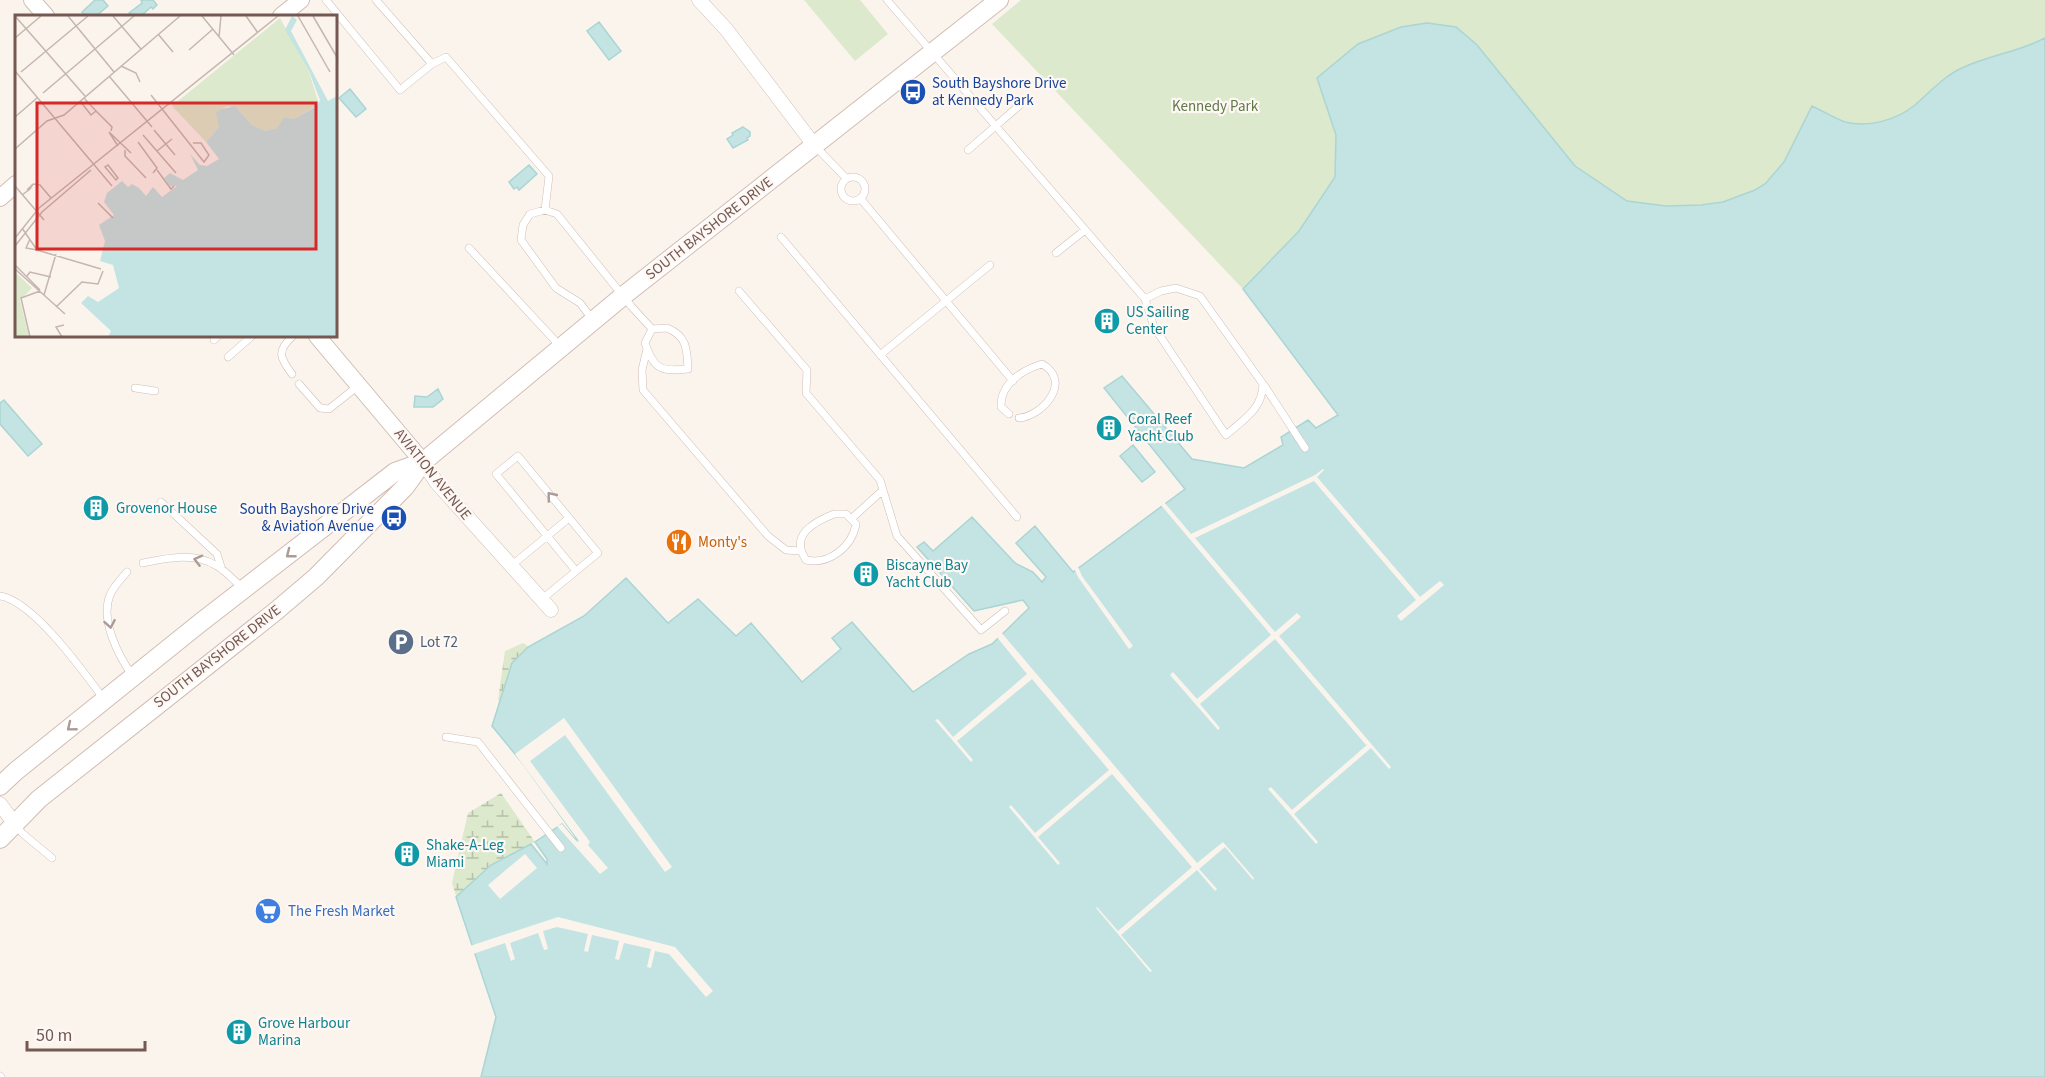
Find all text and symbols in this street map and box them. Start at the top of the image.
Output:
inset map [15,15,338,338]
place label: South Bayshore Drive at Kennedy Park [932,73,1067,111]
bus stop icon: South Bayshore Drive at Kennedy Park [898,77,928,107]
park label: Kennedy Park [1172,96,1259,117]
street label: SOUTH BAYSHORE DRIVE [641,172,778,285]
place label: US Sailing Center [1126,302,1190,340]
building icon: US Sailing Center [1092,306,1122,336]
place label: Coral Reef Yacht Club [1127,409,1194,447]
building icon: Coral Reef Yacht Club [1094,413,1124,443]
street label: AVIATION AVENUE [389,424,476,525]
one-way arrow [548,492,559,503]
building icon: Grovenor House [81,493,111,523]
place label: Grovenor House [116,498,217,519]
place label: South Bayshore Drive & Aviation Avenue [240,499,374,537]
bus stop icon: South Bayshore Drive & Aviation Avenue [379,503,409,533]
restaurant icon: Monty's [664,527,694,557]
place label: Monty's [698,532,747,553]
one-way arrow [285,547,296,558]
one-way arrow [193,554,203,567]
place label: Biscayne Bay Yacht Club [885,555,968,593]
building icon: Biscayne Bay Yacht Club [851,559,881,589]
street label: SOUTH BAYSHORE DRIVE [149,600,286,713]
one-way arrow [104,620,116,629]
parking icon: Lot 72 [386,627,416,657]
place label: Lot 72 [420,632,458,653]
one-way arrow [66,720,77,731]
place label: Shake-A-Leg Miami [426,835,504,873]
building icon: Shake-A-Leg Miami [392,839,422,869]
supermarket icon: The Fresh Market [253,896,283,926]
place label: The Fresh Market [288,901,395,922]
place label: Grove Harbour Marina [258,1013,351,1051]
scale bar [27,1014,146,1052]
building icon: Grove Harbour Marina [224,1017,254,1047]
text: 50 m [36,1023,72,1048]

